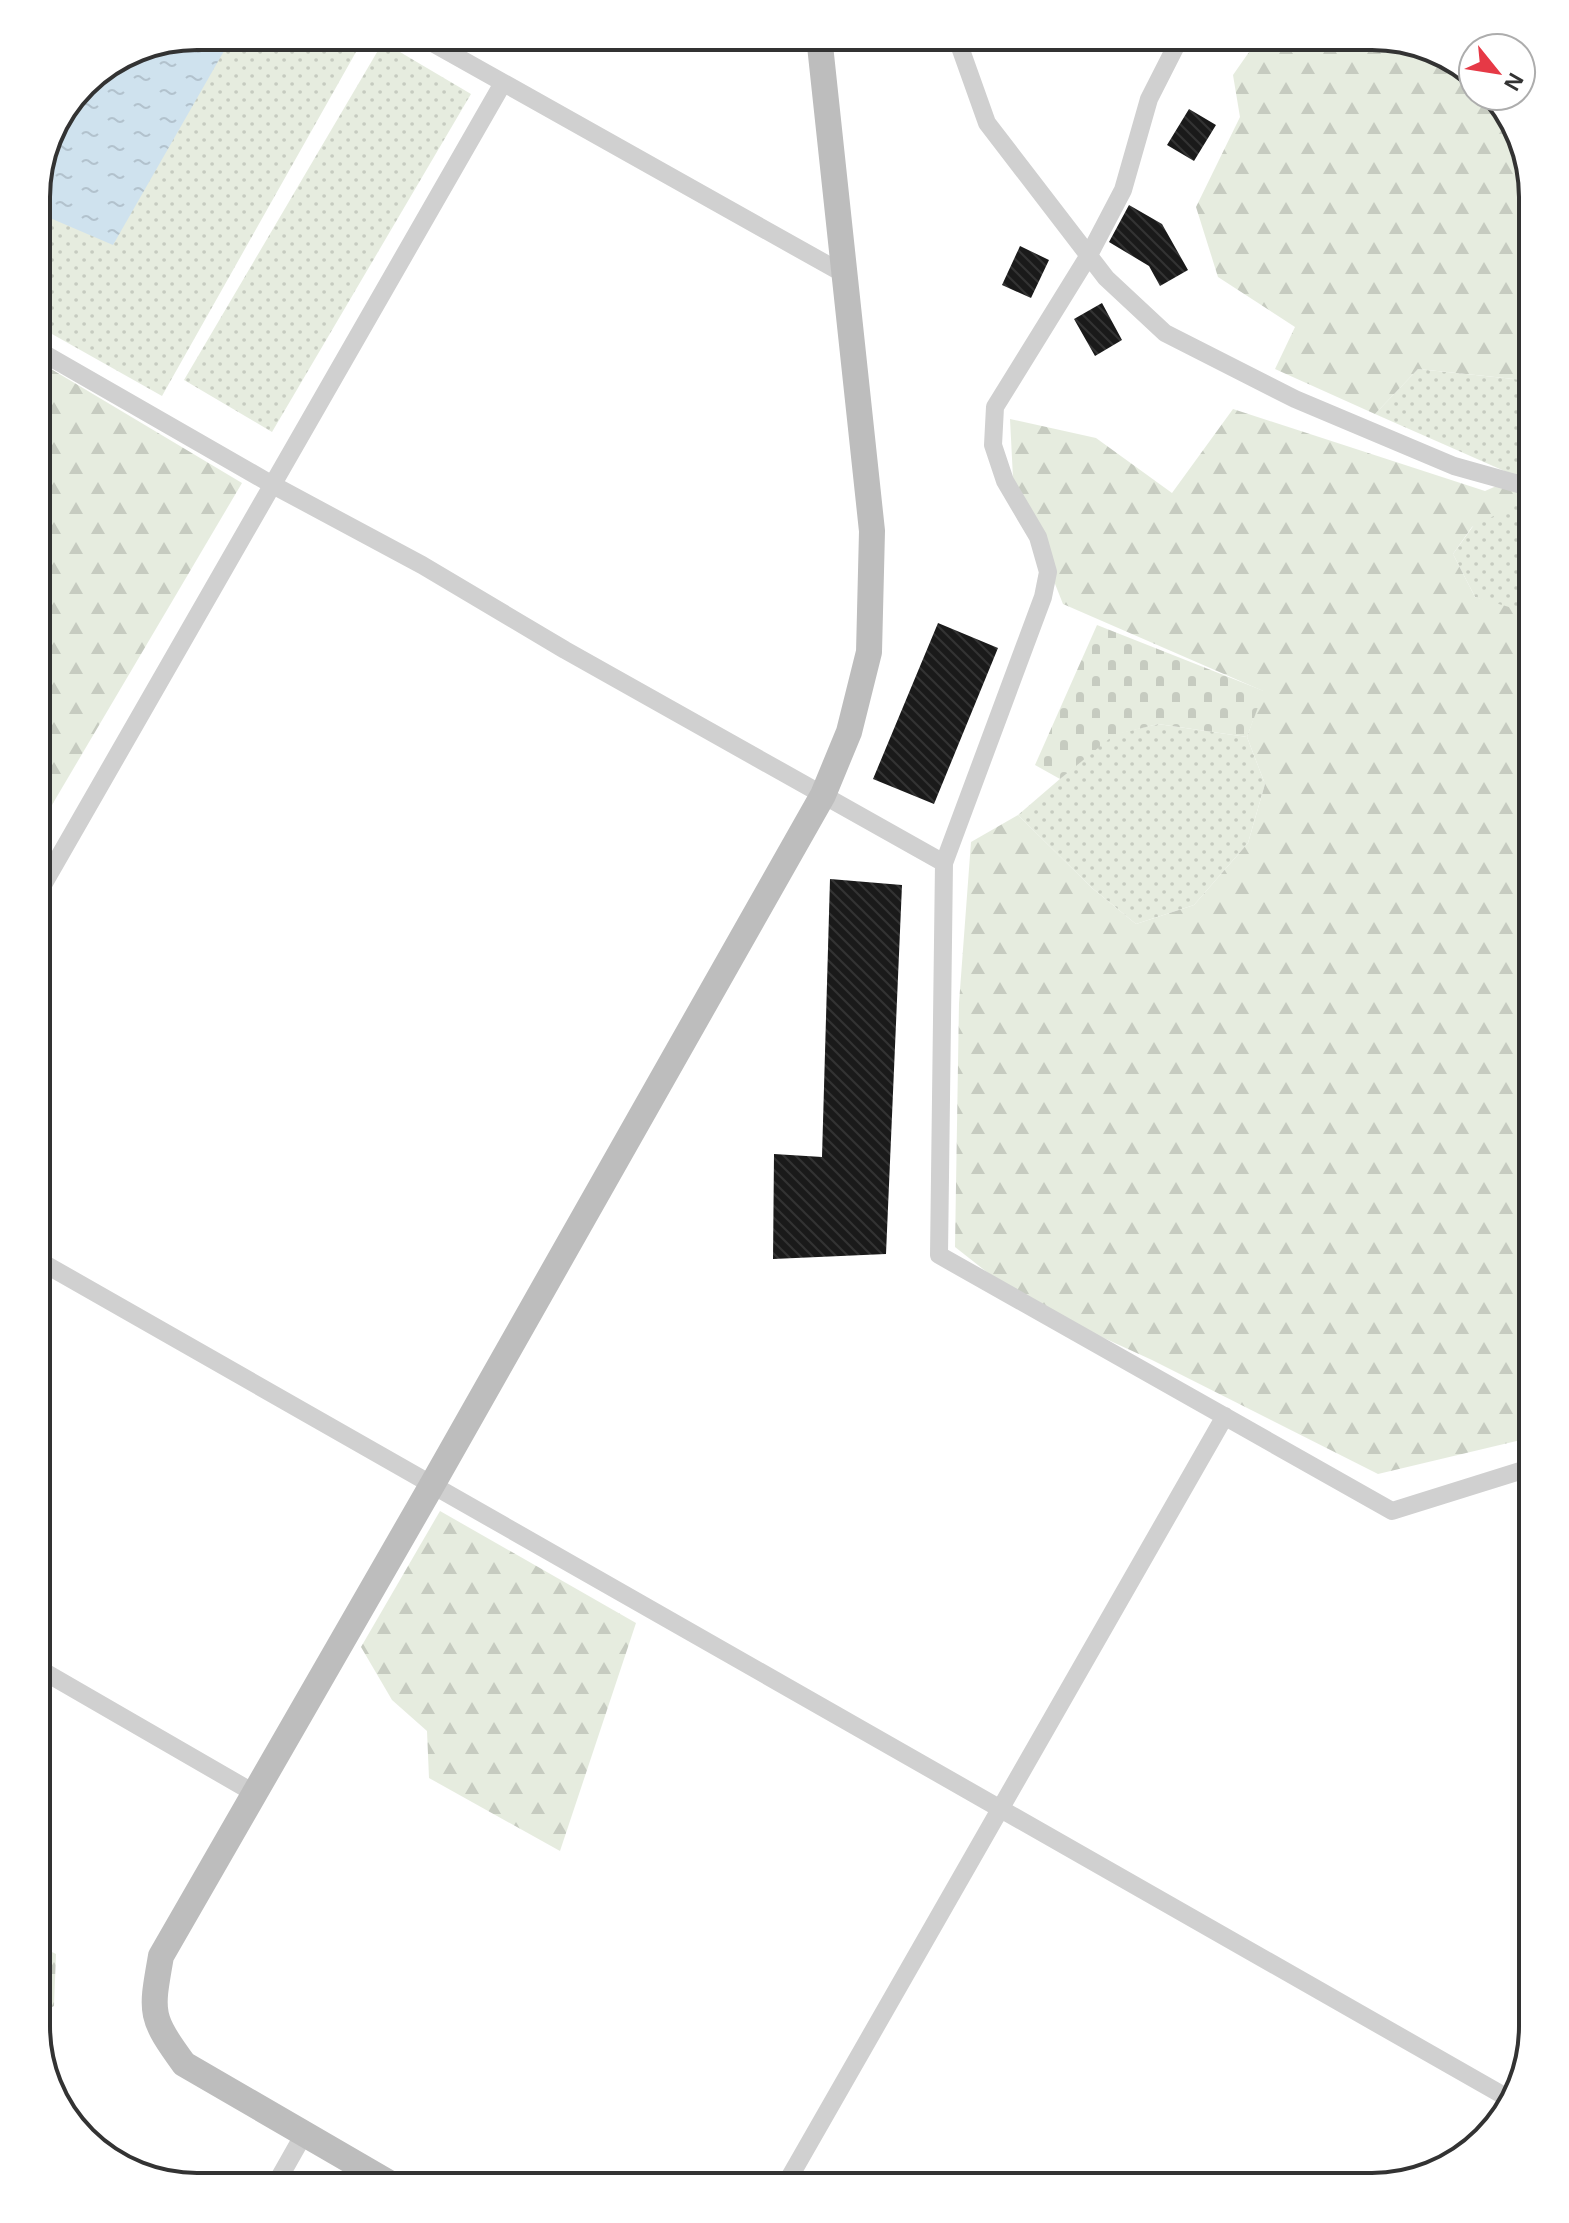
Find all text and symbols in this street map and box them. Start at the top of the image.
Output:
north arrow [1457,32,1537,112]
text: N [1499,69,1529,95]

